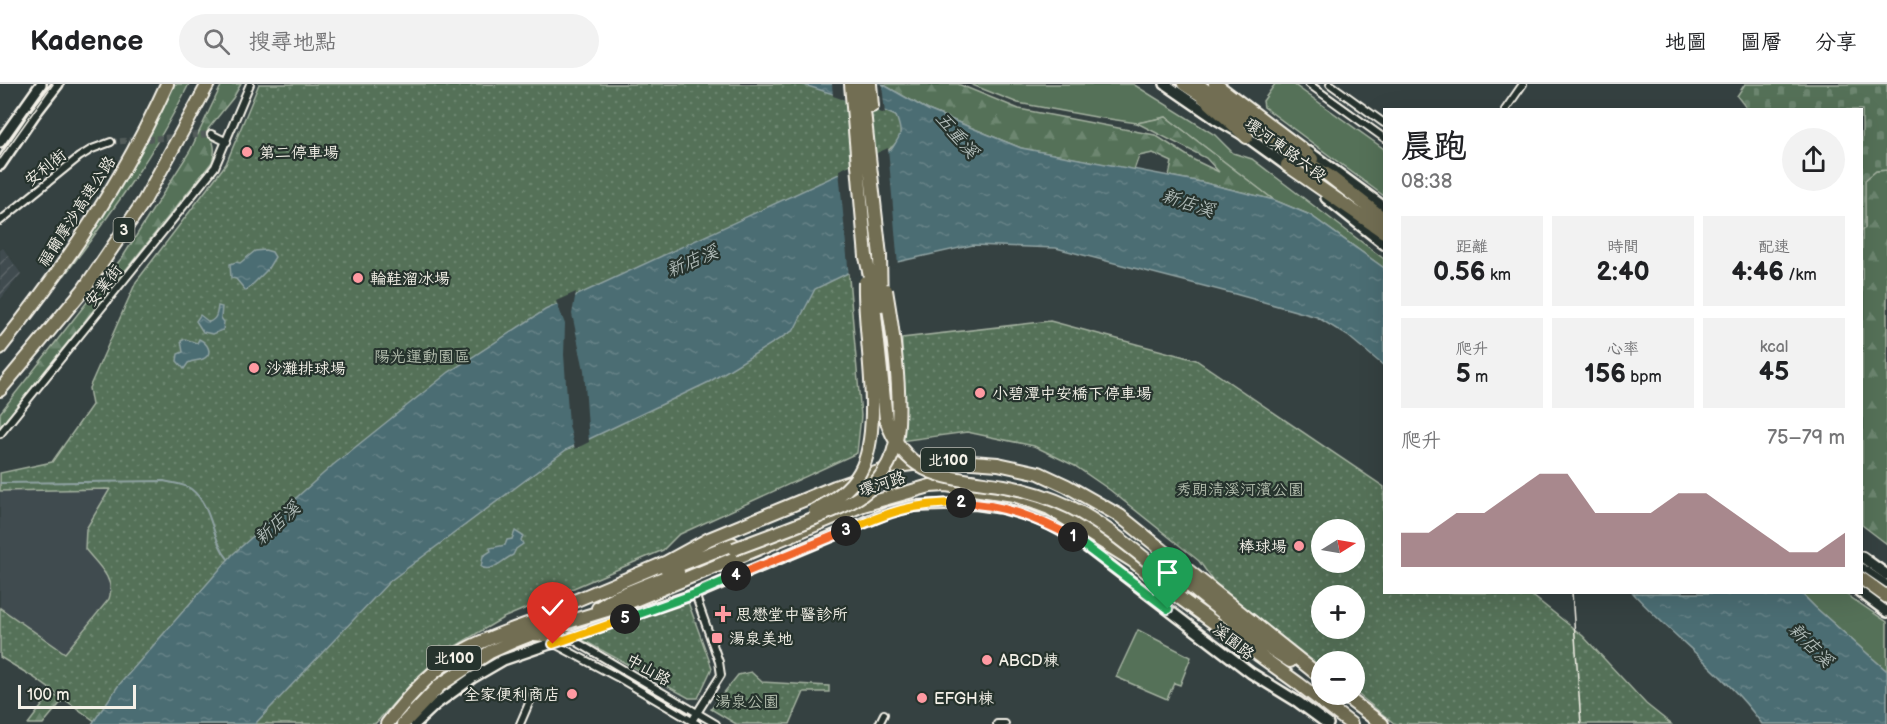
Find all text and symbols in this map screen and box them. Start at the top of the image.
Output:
search box [179,14,599,68]
text: Kadence [30,25,143,58]
icon: search [200,25,233,58]
text: 搜尋地點 [248,29,336,56]
text: 地圖 [1665,30,1707,55]
text: 圖層 [1740,30,1782,55]
text: 分享 [1815,30,1857,55]
water label: 五重溪 [931,108,983,163]
street label: 環河東路六段 [1241,114,1330,186]
text: 晨跑 [1401,127,1467,167]
button: share [1782,128,1845,191]
place label: 第二停車場 [259,144,339,163]
marker: 第二停車場 [240,145,254,159]
street label: 安利街 [21,146,71,191]
street label: 福爾摩沙高速公路 [34,153,120,271]
text: 08:38 [1401,170,1452,194]
water label: 新店溪 [1159,185,1218,222]
road number: 3 [114,218,134,242]
text: 距離 [1456,238,1488,257]
text: 時間 [1607,238,1639,257]
text: 配速 [1758,238,1790,257]
water label: 新店溪 [663,241,722,282]
text: 0.56 [1433,257,1486,288]
text: 2:40 [1596,257,1650,288]
text: 4:46 [1731,257,1784,288]
street label: 安業街 [82,261,127,311]
text: km [1486,266,1511,285]
text: /km [1784,266,1817,285]
place label: 輪鞋溜冰場 [370,270,450,289]
marker: 輪鞋溜冰場 [351,271,365,285]
text: kcal [1760,338,1788,357]
text: 爬升 [1456,340,1488,359]
text: 心率 [1607,340,1639,359]
park label: 陽光運動園區 [374,348,470,367]
text: 45 [1759,357,1789,388]
text: 5 [1456,359,1471,390]
text: 156 [1584,359,1626,390]
place label: 沙灘排球場 [266,360,346,379]
marker: 沙灘排球場 [247,361,261,375]
text: m [1471,368,1488,387]
text: bpm [1626,368,1662,387]
place label: 小碧潭中安橋下停車場 [992,385,1152,404]
marker: 小碧潭中安橋下停車場 [973,386,987,400]
text: 75–79 m [1767,426,1845,450]
text: 爬升 [1401,429,1441,453]
road number: 北100 [921,448,975,472]
street label: 環河路 [857,468,908,501]
park label: 秀朗清溪河濱公園 [1176,481,1304,500]
pin: 2 [946,488,976,518]
text: 2 [956,493,966,512]
water label: 新店溪 [250,497,305,549]
pin: 3 [831,516,861,546]
north arrow [1311,519,1365,573]
map controls [1311,519,1365,705]
text: 3 [841,521,851,540]
pin: 1 [1058,522,1088,552]
text: 1 [1070,527,1076,546]
place label: 棒球場 [1239,538,1287,557]
marker: 棒球場 [1292,539,1306,553]
pin [1142,547,1193,609]
icon: arrive [1151,556,1184,589]
pin: 4 [721,561,751,591]
text: 4 [731,566,741,585]
pin [527,582,578,644]
button: + [1311,585,1365,639]
icon: check [536,591,569,624]
pin: 5 [610,604,640,634]
marker: 思懋堂中醫診所 [714,605,732,623]
place label: 思懋堂中醫診所 [736,606,848,625]
text: 5 [620,609,630,628]
water label: 新店溪 [1784,619,1838,673]
street label: 溪園路 [1208,620,1258,664]
place label: 湯泉美地 [729,630,793,649]
marker: 湯泉美地 [710,631,724,645]
road number: 北100 [427,646,481,670]
street label: 中山路 [623,650,674,690]
button: − [1311,651,1365,705]
place label: ABCD棟 [999,652,1060,671]
marker: ABCD棟 [980,653,994,667]
scale bar [18,682,136,710]
text: 100 m [27,686,70,705]
place label: 全家便利商店 [464,686,560,705]
marker: 全家便利商店 [565,687,579,701]
place label: EFGH棟 [934,690,995,709]
marker: EFGH棟 [915,691,929,705]
park label: 湯泉公園 [715,693,779,712]

